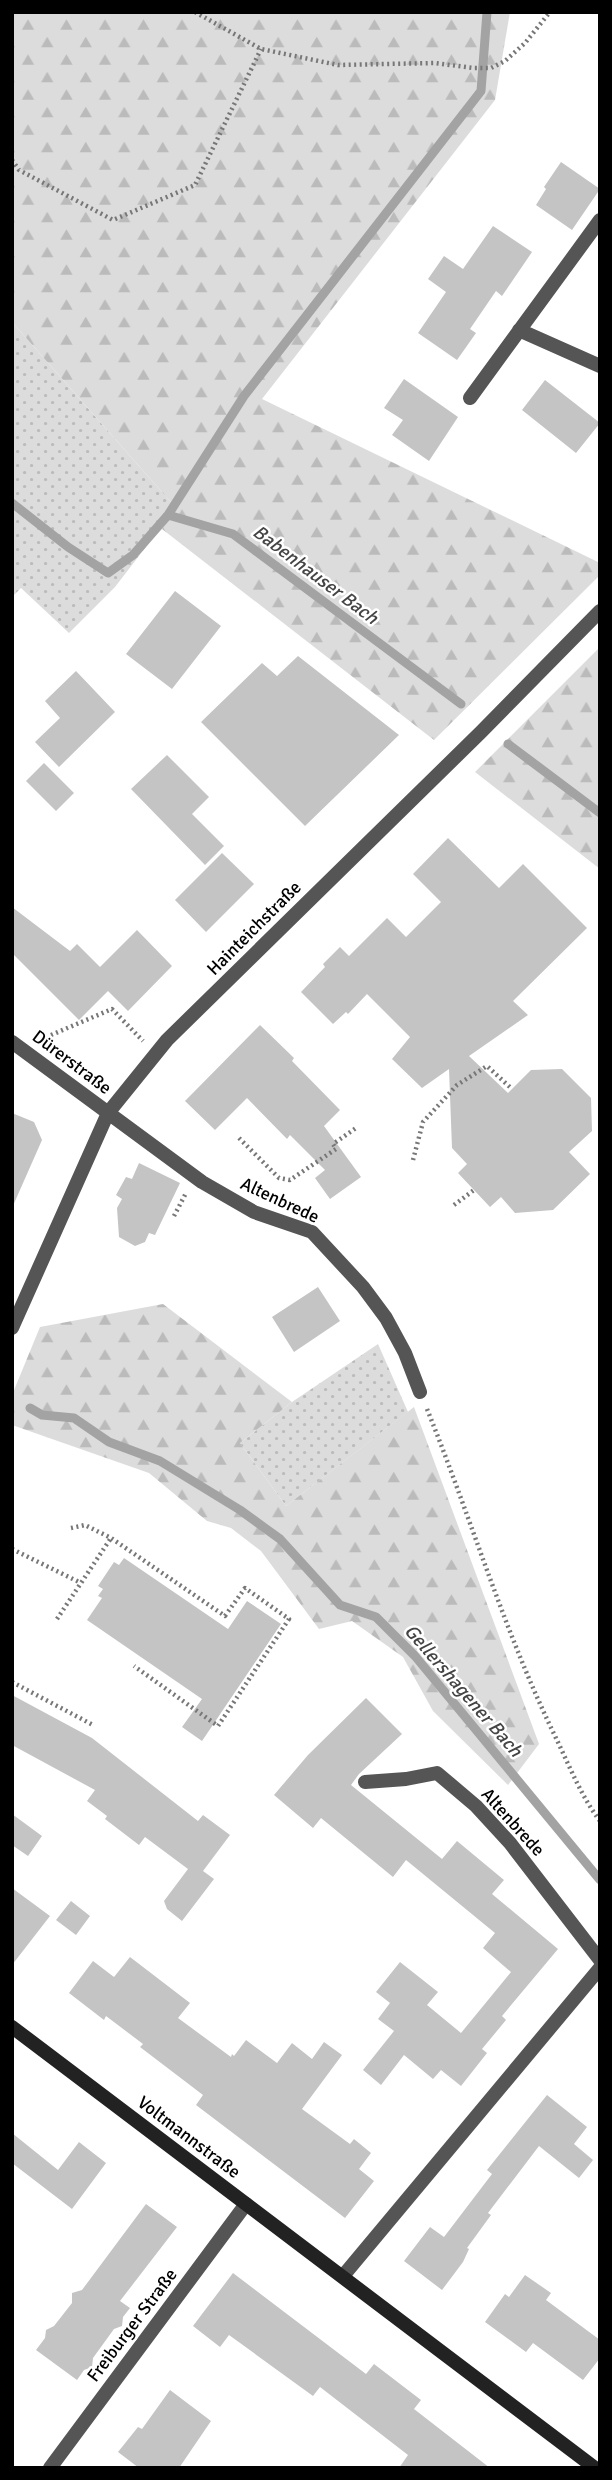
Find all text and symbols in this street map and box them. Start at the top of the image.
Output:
water label: Babenhauser Bach [248,520,383,630]
street label: Hainteichstraße [202,876,306,980]
street label: Dürerstraße [28,1025,116,1099]
street label: Altenbrede [237,1172,323,1228]
water label: Gellershagener Bach [399,1619,528,1762]
street label: Altenbrede [477,1783,549,1861]
street label: Voltmannstraße [133,2091,245,2183]
street label: Freiburger Straße [82,2264,182,2386]

